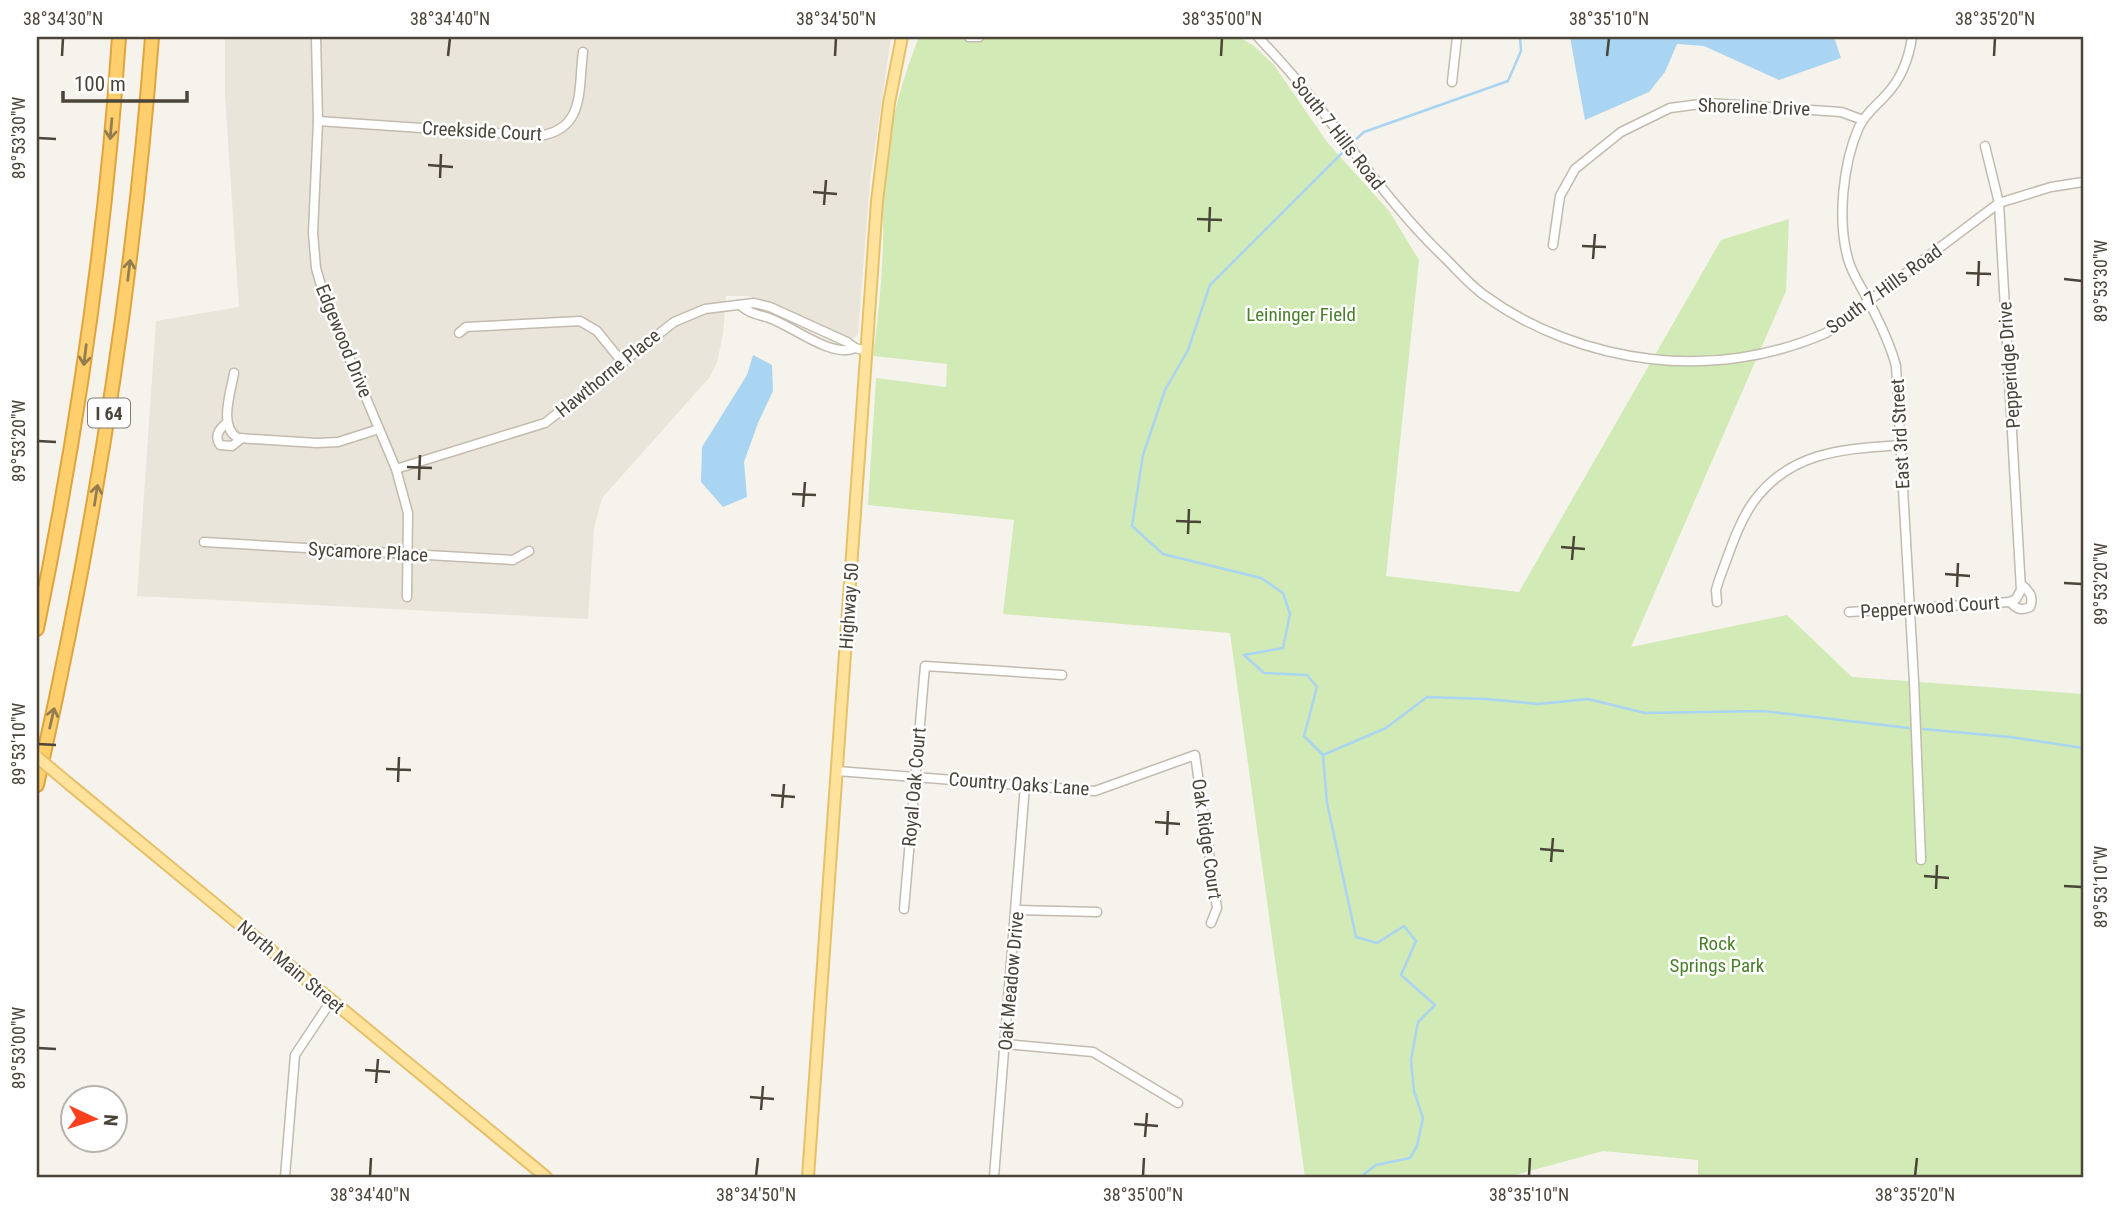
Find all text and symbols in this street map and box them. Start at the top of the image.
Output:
text: 38°34'30"N [23,8,103,29]
text: 38°34'40"N [410,8,490,29]
text: 38°34'50"N [796,8,876,29]
text: 38°35'00"N [1182,8,1262,29]
text: 38°35'10"N [1569,8,1649,29]
text: 38°35'20"N [1955,8,2035,29]
scale bar [63,60,187,104]
text: 100 m [74,72,126,96]
street label: South 7 Hills Road [1287,72,1389,194]
street label: Shoreline Drive [1698,94,1811,120]
text: 89°53'30"W [8,96,29,179]
street label: Creekside Court [422,116,542,146]
one-way arrow [104,117,117,140]
street label: South 7 Hills Road [1822,239,1946,339]
text: 89°53'30"W [2090,239,2111,322]
one-way arrow [123,259,136,282]
street label: Edgewood Drive [311,281,377,401]
street label: Pepperidge Drive [1993,301,2025,429]
park label: Leininger Field [1246,303,1356,326]
street label: Hawthorne Place [551,324,665,422]
one-way arrow [78,343,91,366]
street label: East 3rd Street [1886,378,1914,490]
road number: I 64 [88,398,130,428]
text: 89°53'20"W [8,399,29,482]
one-way arrow [90,484,103,507]
street label: Sycamore Place [308,537,429,567]
text: 89°53'20"W [2090,542,2111,625]
street label: Highway 50 [834,562,864,650]
street label: Pepperwood Court [1860,591,2000,623]
text: 89°53'10"W [8,702,29,785]
one-way arrow [46,707,59,730]
street label: Royal Oak Court [897,726,931,848]
street label: Country Oaks Lane [948,768,1090,800]
street label: Oak Ridge Court [1187,777,1227,901]
text: 89°53'10"W [2090,845,2111,928]
street label: Oak Meadow Drive [993,910,1029,1051]
street label: North Main Street [233,916,349,1018]
park label: Rock Springs Park [1670,932,1765,977]
text: 89°53'00"W [8,1006,29,1089]
north arrow [60,1084,130,1154]
text: N [99,1114,122,1127]
text: 38°34'40"N [330,1184,410,1205]
text: 38°34'50"N [716,1184,796,1205]
text: 38°35'00"N [1103,1184,1183,1205]
text: 38°35'10"N [1489,1184,1569,1205]
text: 38°35'20"N [1875,1184,1955,1205]

